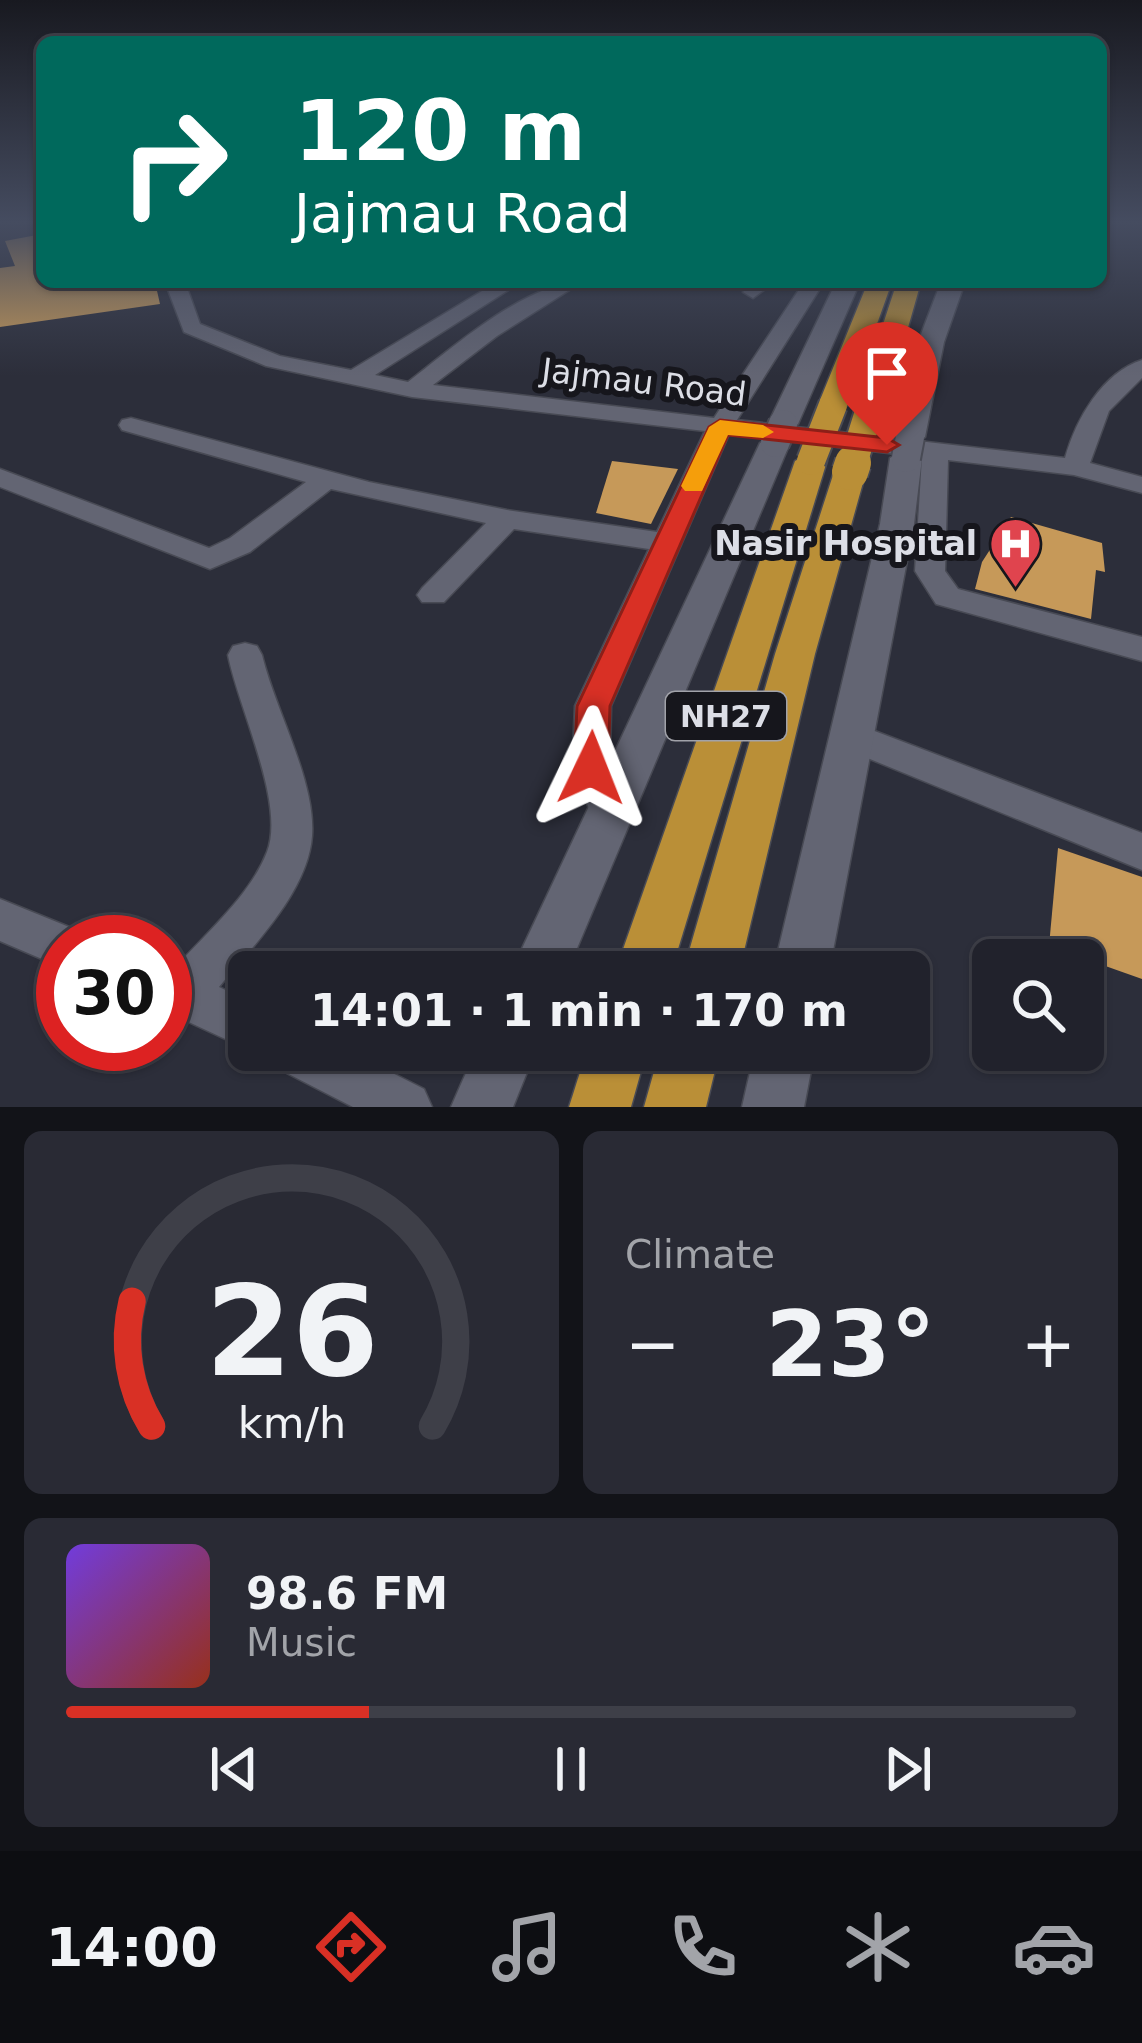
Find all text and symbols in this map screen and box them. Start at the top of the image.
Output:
text: 120 m [294,82,586,180]
icon: right [96,84,252,240]
text: Jajmau Road [294,182,631,245]
pin [836,322,938,445]
icon: arrive [854,340,920,406]
street label: Jajmau Road [538,350,748,414]
hospital icon: Nasir Hospital [988,515,1044,589]
place label: Nasir Hospital [714,524,977,563]
road number: NH27 [666,692,786,740]
position arrow [528,705,654,831]
speed limit sign: 30 [36,915,192,1071]
map controls [972,939,1104,1071]
button: search [972,939,1104,1071]
text: 14:01 · 1 min · 170 m [310,984,848,1037]
text: Climate [625,1232,775,1277]
text: 26 [205,1259,378,1404]
text: 23° [765,1292,936,1397]
text: − [625,1306,680,1383]
text: + [1021,1306,1076,1383]
text: km/h [237,1397,346,1447]
text: 98.6 FM [246,1567,448,1620]
text: Music [246,1620,357,1665]
icon: previous [201,1736,267,1802]
icon: pause [538,1736,604,1802]
icon: next [875,1736,941,1802]
icon: directions [309,1905,393,1989]
icon: music [485,1905,569,1989]
icon: phone [661,1905,745,1989]
icon: climate [836,1905,920,1989]
icon: car [1012,1905,1096,1989]
text: 14:00 [46,1916,218,1979]

